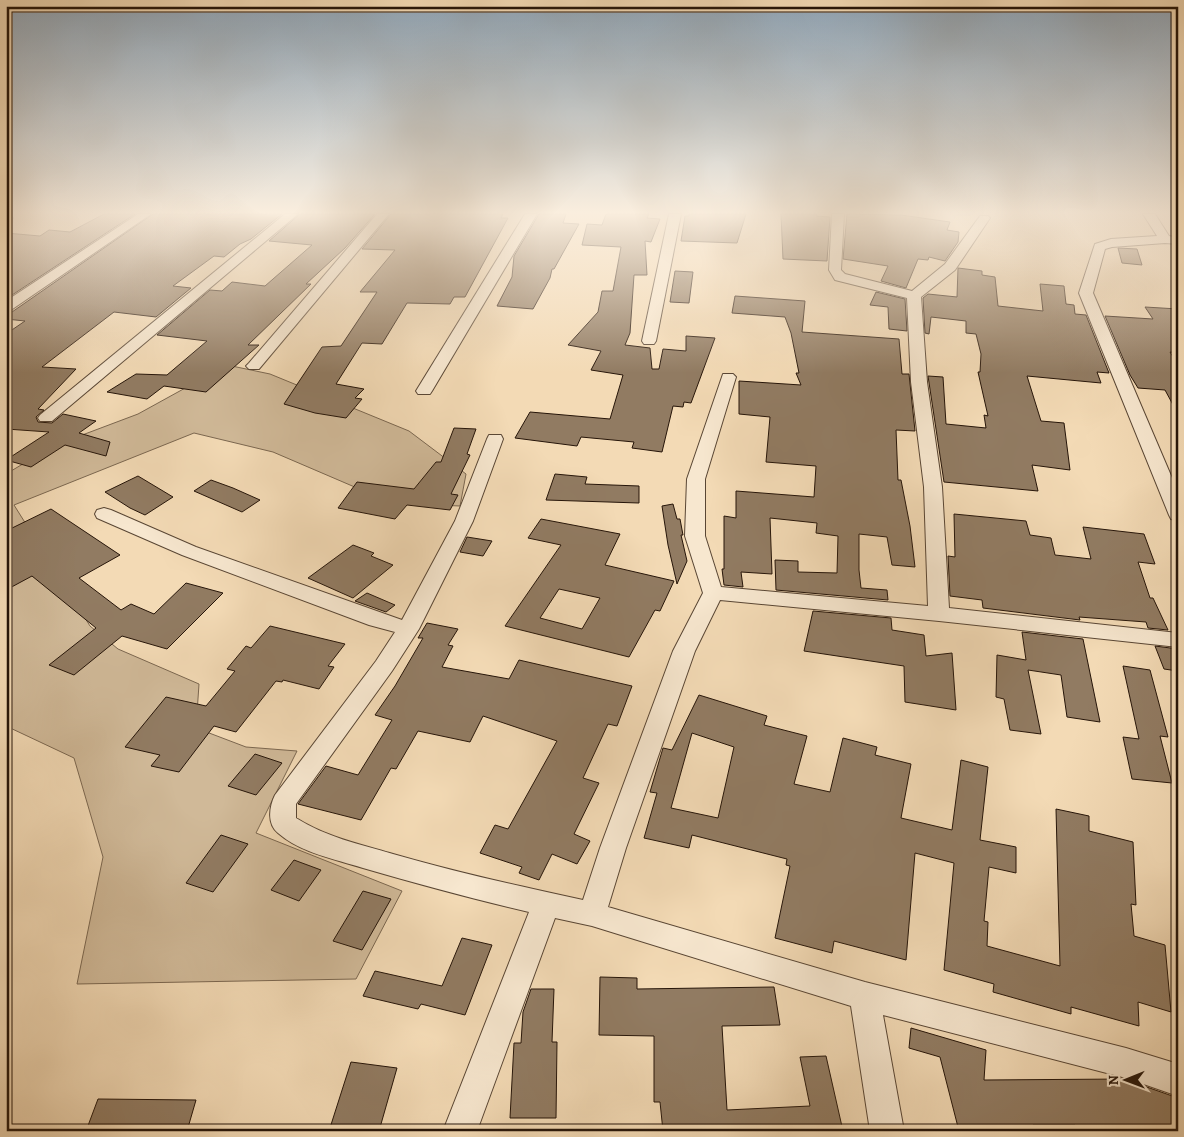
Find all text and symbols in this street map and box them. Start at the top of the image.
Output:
north arrow [1102,1054,1152,1104]
text: N [1104,1075,1123,1085]

